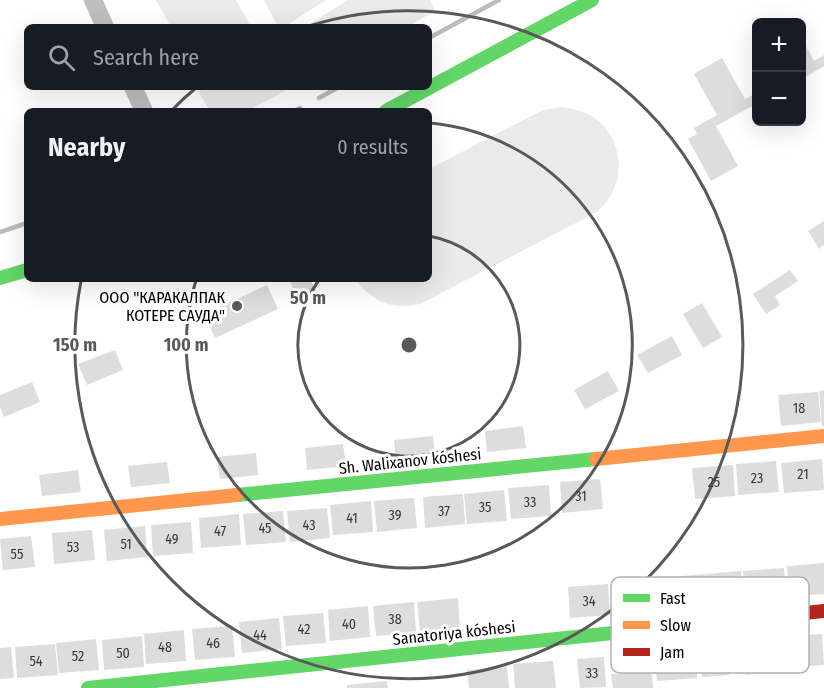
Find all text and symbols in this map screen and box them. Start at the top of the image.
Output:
map controls [752,18,806,126]
button: + [752,18,806,72]
search box [24,24,432,90]
icon: search [45,41,78,74]
text: Search here [93,44,199,71]
button: − [752,72,806,126]
text: Nearby [48,132,125,163]
text: 0 results [337,135,408,159]
text: 50 m [290,287,326,309]
place label: ООО "КАРАКАЛПАК КОТЕРЕ САУДА" [99,288,225,325]
marker: ООО "КАРАКАЛПАК КОТЕРЕ САУДА" [230,299,244,313]
text: 150 m [53,334,97,356]
text: 100 m [164,334,208,356]
centre of rings [399,335,419,355]
house number: 18 [793,400,805,417]
street label: Sh. Walixanov kóshesi [338,444,482,478]
house number: 21 [797,466,809,483]
house number: 23 [751,470,763,487]
house number: 25 [708,474,720,491]
house number: 31 [575,488,587,505]
house number: 33 [524,494,536,511]
house number: 35 [479,499,491,516]
house number: 37 [438,503,450,520]
house number: 39 [389,507,402,524]
house number: 41 [346,510,358,527]
house number: 43 [303,517,315,534]
house number: 45 [258,520,272,537]
house number: 47 [214,523,226,540]
house number: 49 [165,531,179,548]
house number: 51 [120,536,132,553]
house number: 53 [67,539,79,556]
house number: 55 [11,546,23,563]
legend [611,577,809,673]
text: Fast [660,589,687,608]
house number: 34 [582,593,596,610]
house number: 38 [388,611,402,628]
house number: 40 [342,616,356,633]
text: Slow [660,616,691,635]
street label: Sanatoriya kóshesi [392,617,516,649]
house number: 42 [298,621,310,638]
house number: 44 [253,627,267,644]
house number: 46 [206,635,220,652]
house number: 48 [158,639,172,656]
text: Jam [660,643,685,662]
house number: 50 [116,645,130,662]
house number: 52 [72,648,84,665]
house number: 54 [29,653,43,670]
house number: 33 [586,665,598,682]

